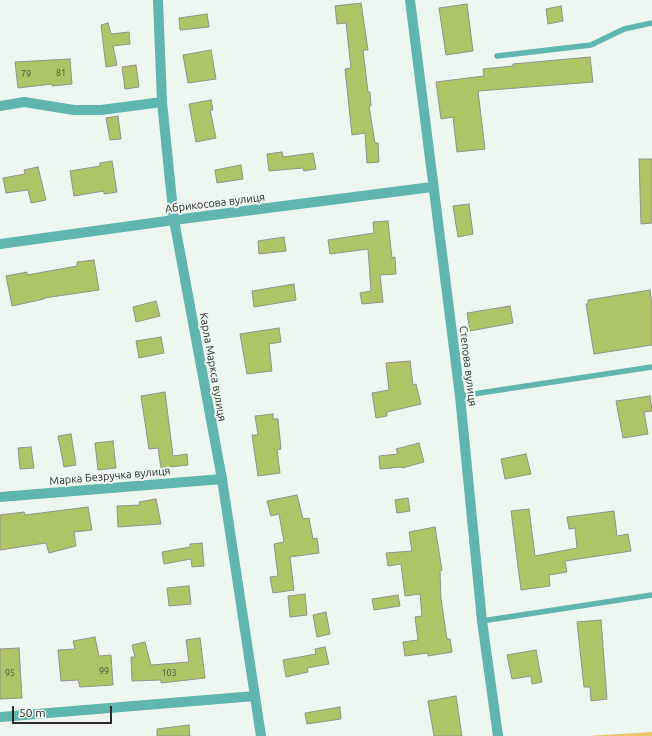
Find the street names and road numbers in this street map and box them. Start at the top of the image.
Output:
street label: Абрикосова вулиця [164,190,266,216]
street label: Карла Маркса вулиця [197,312,229,422]
street label: Степова вулиця [457,325,479,407]
street label: Марка Безручка вулиця [49,464,171,488]

